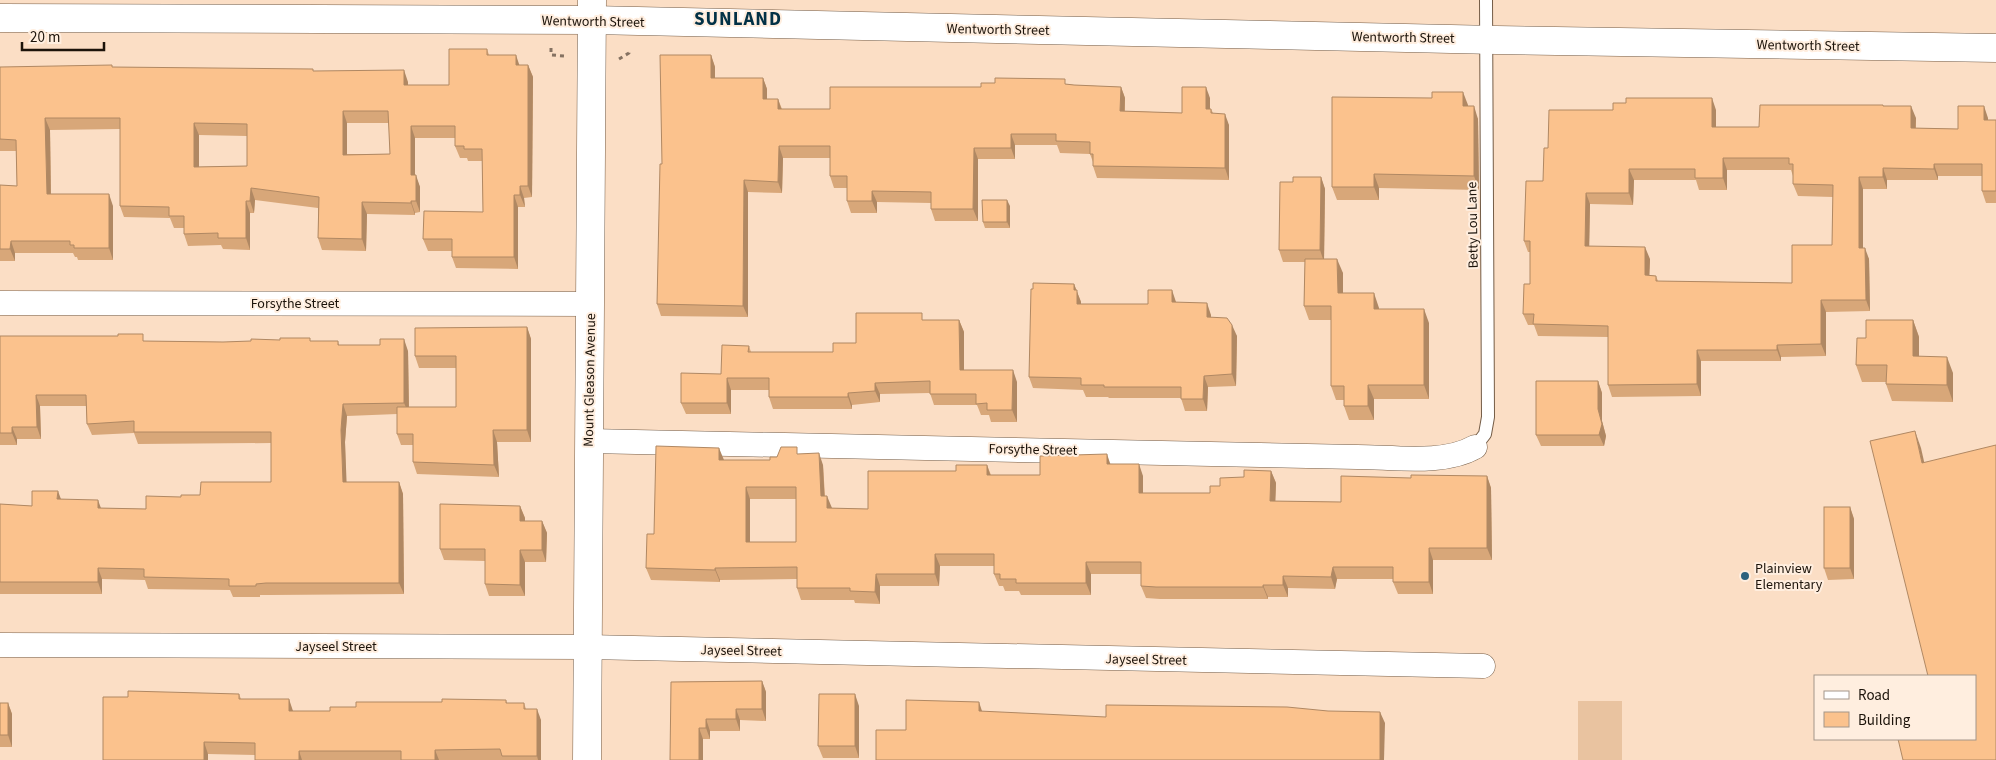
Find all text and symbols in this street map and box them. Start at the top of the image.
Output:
district label: SUNLAND [694,6,782,33]
street label: Wentworth Street [541,11,645,33]
street label: Wentworth Street [946,19,1050,41]
scale bar [22,20,105,52]
text: 20 m [30,27,60,48]
street label: Wentworth Street [1351,27,1455,49]
street label: Wentworth Street [1756,35,1860,57]
street label: Betty Lou Lane [1462,181,1484,268]
street label: Forsythe Street [251,294,340,314]
street label: Mount Gleason Avenue [579,313,601,447]
street label: Forsythe Street [988,439,1078,461]
place label: Plainview Elementary [1755,559,1823,595]
marker: Plainview Elementary [1739,570,1751,582]
street label: Jayseel Street [295,637,377,657]
street label: Jayseel Street [700,640,782,662]
street label: Jayseel Street [1105,649,1187,671]
legend [1814,675,1976,740]
text: Road [1858,685,1890,706]
text: Building [1858,710,1911,731]

